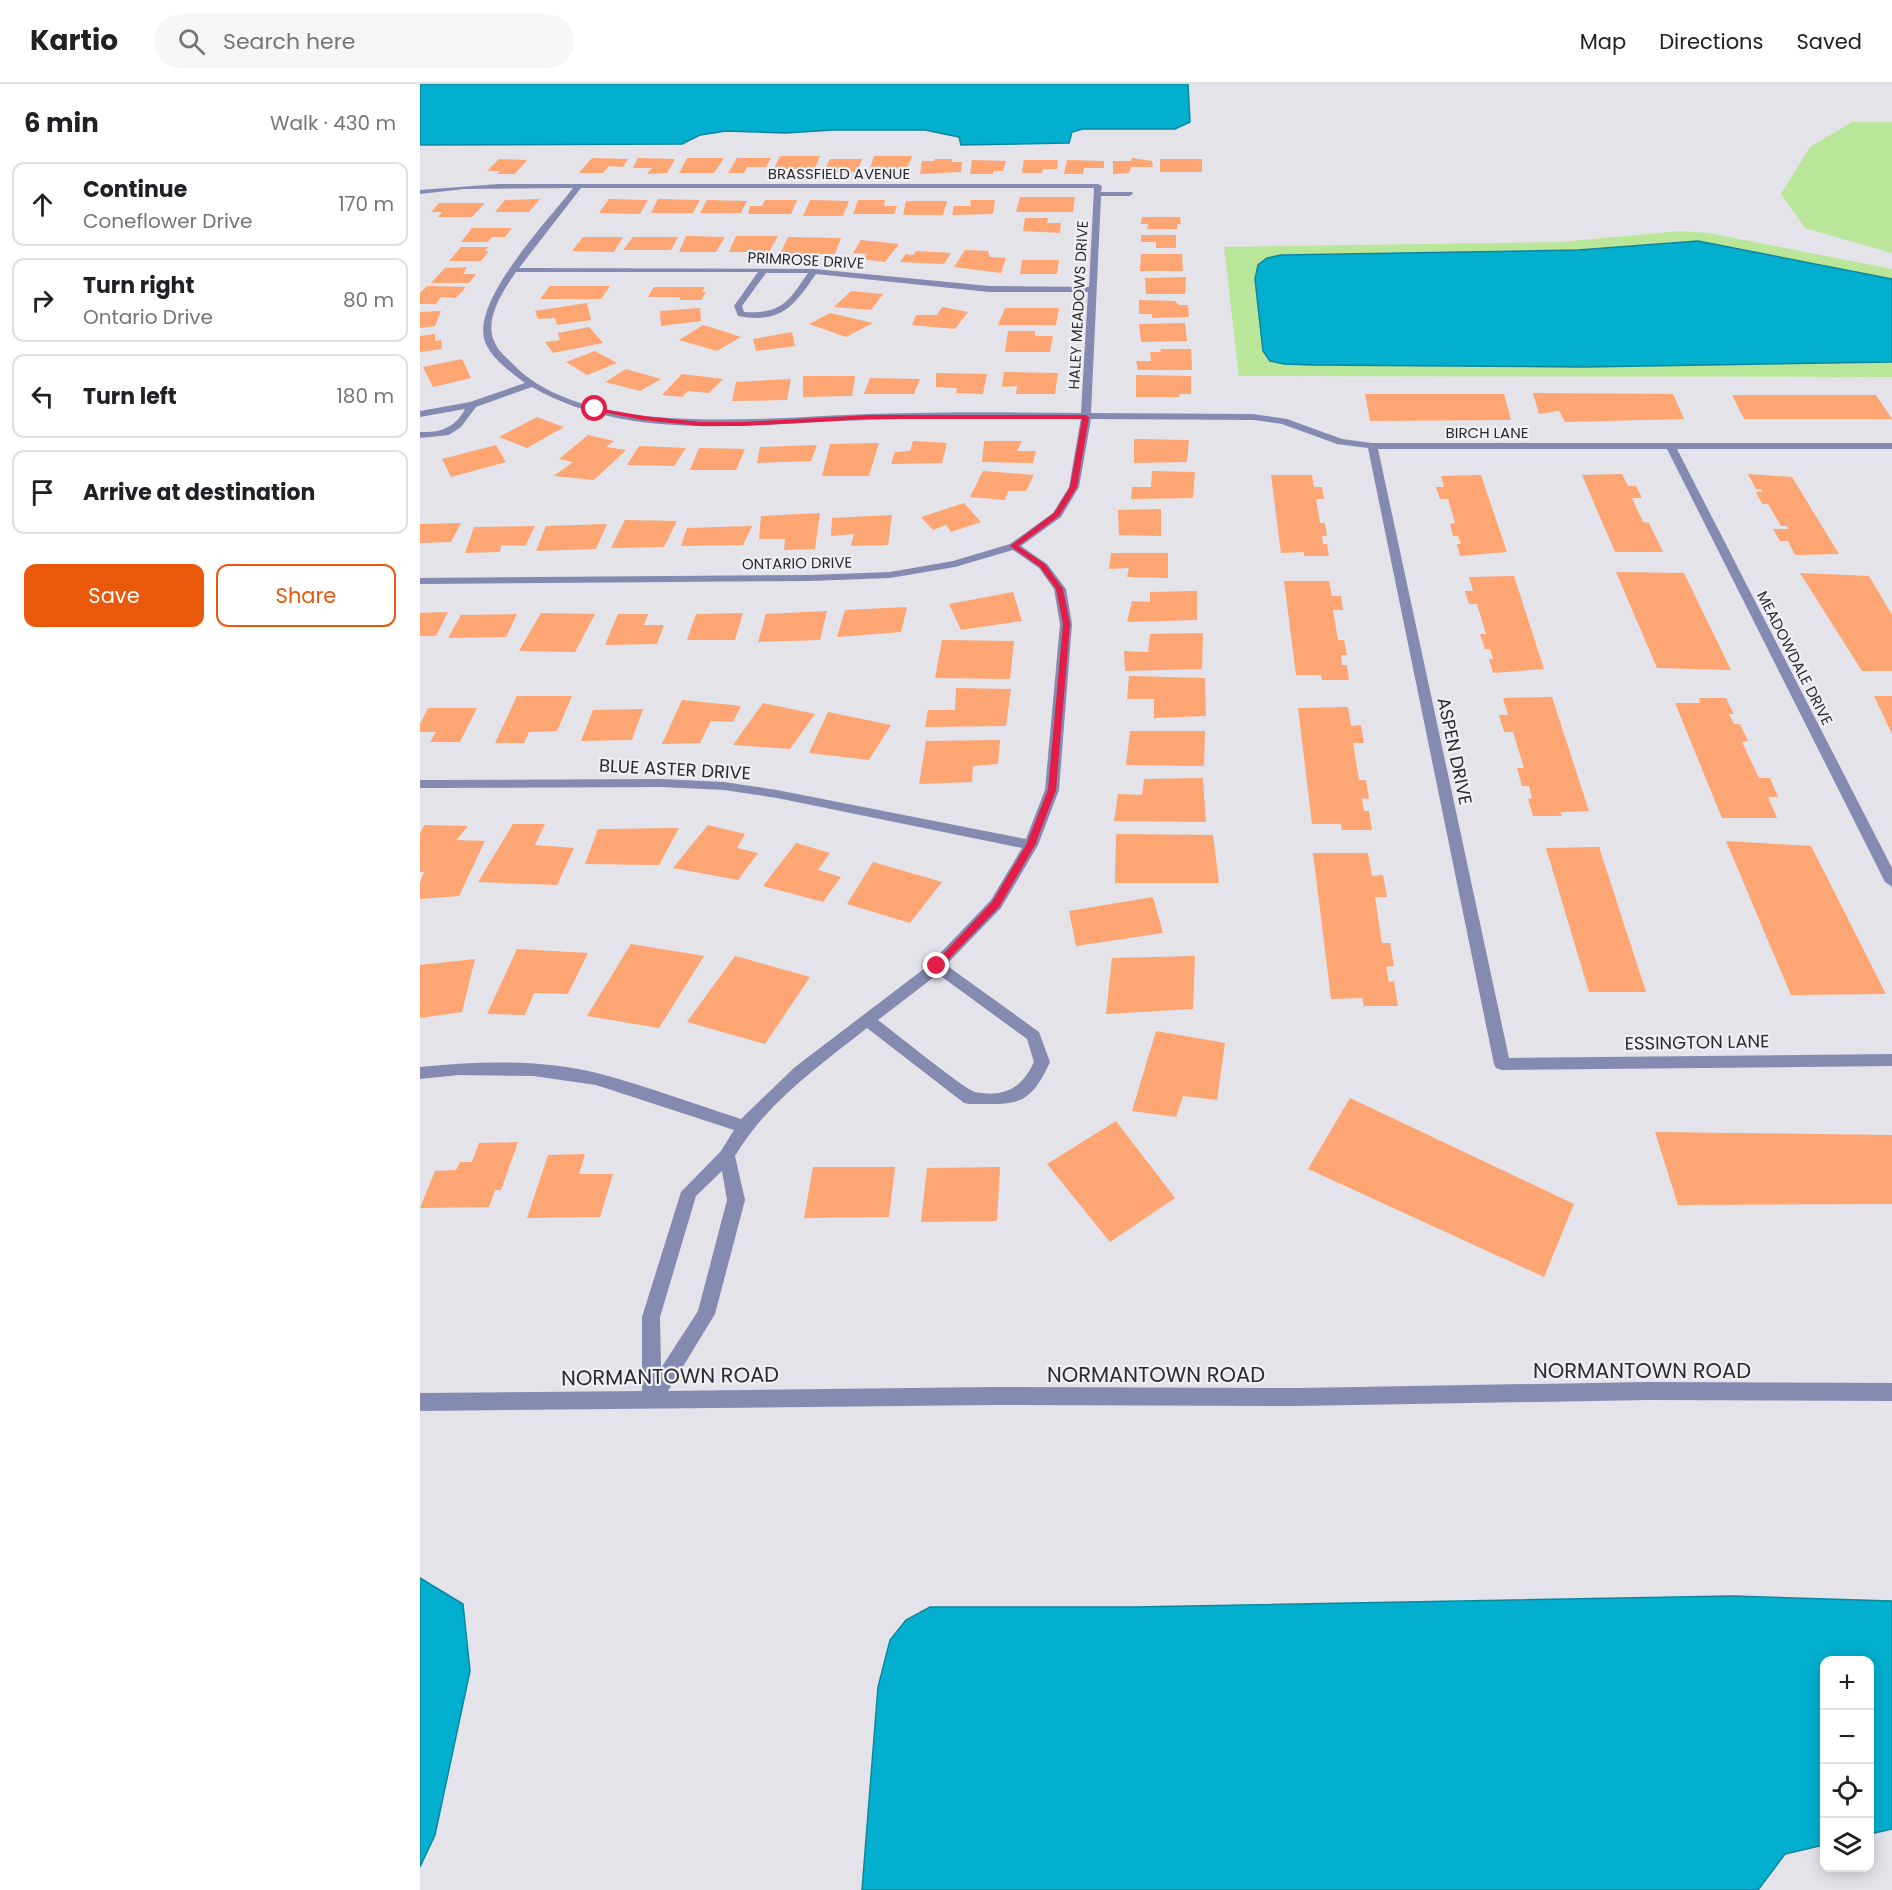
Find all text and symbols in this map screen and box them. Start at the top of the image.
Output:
search box [154,14,574,68]
text: Kartio [30,21,118,60]
icon: search [175,25,208,58]
text: Search here [223,26,356,57]
text: Map [1580,27,1626,56]
text: Directions [1659,27,1763,56]
text: Saved [1796,27,1862,56]
text: 6 min [24,105,99,141]
text: Walk · 430 m [270,109,396,137]
street label: BRASSFIELD AVENUE [768,163,910,184]
text: Continue [83,174,187,205]
icon: ahead [26,188,59,221]
text: 170 m [338,190,394,218]
text: Coneflower Drive [83,207,252,235]
street label: HALEY MEADOWS DRIVE [1063,220,1093,390]
street label: PRIMROSE DRIVE [747,246,865,274]
text: Turn right [83,270,194,301]
icon: right [26,284,59,317]
text: 80 m [343,286,394,314]
text: Ontario Drive [83,303,213,331]
icon: left [26,380,59,413]
text: Turn left [83,381,177,412]
text: 180 m [336,382,394,410]
route start [581,395,607,421]
street label: BIRCH LANE [1446,422,1528,443]
icon: arrive [26,476,59,509]
text: Arrive at destination [83,477,315,508]
street label: ONTARIO DRIVE [742,552,852,574]
button: Save [24,564,204,627]
button: Share [216,564,396,627]
street label: MEADOWDALE DRIVE [1752,587,1838,729]
street label: ASPEN DRIVE [1431,695,1479,807]
street label: BLUE ASTER DRIVE [598,753,752,785]
route end [923,952,949,978]
street label: ESSINGTON LANE [1624,1028,1770,1056]
street label: NORMANTOWN ROAD [1533,1356,1751,1385]
street label: NORMANTOWN ROAD [561,1360,779,1392]
street label: NORMANTOWN ROAD [1047,1360,1265,1389]
map controls [1820,1656,1874,1872]
button: + [1820,1656,1874,1710]
button: − [1820,1710,1874,1764]
button: locate [1820,1764,1874,1818]
button: layers [1820,1818,1874,1872]

